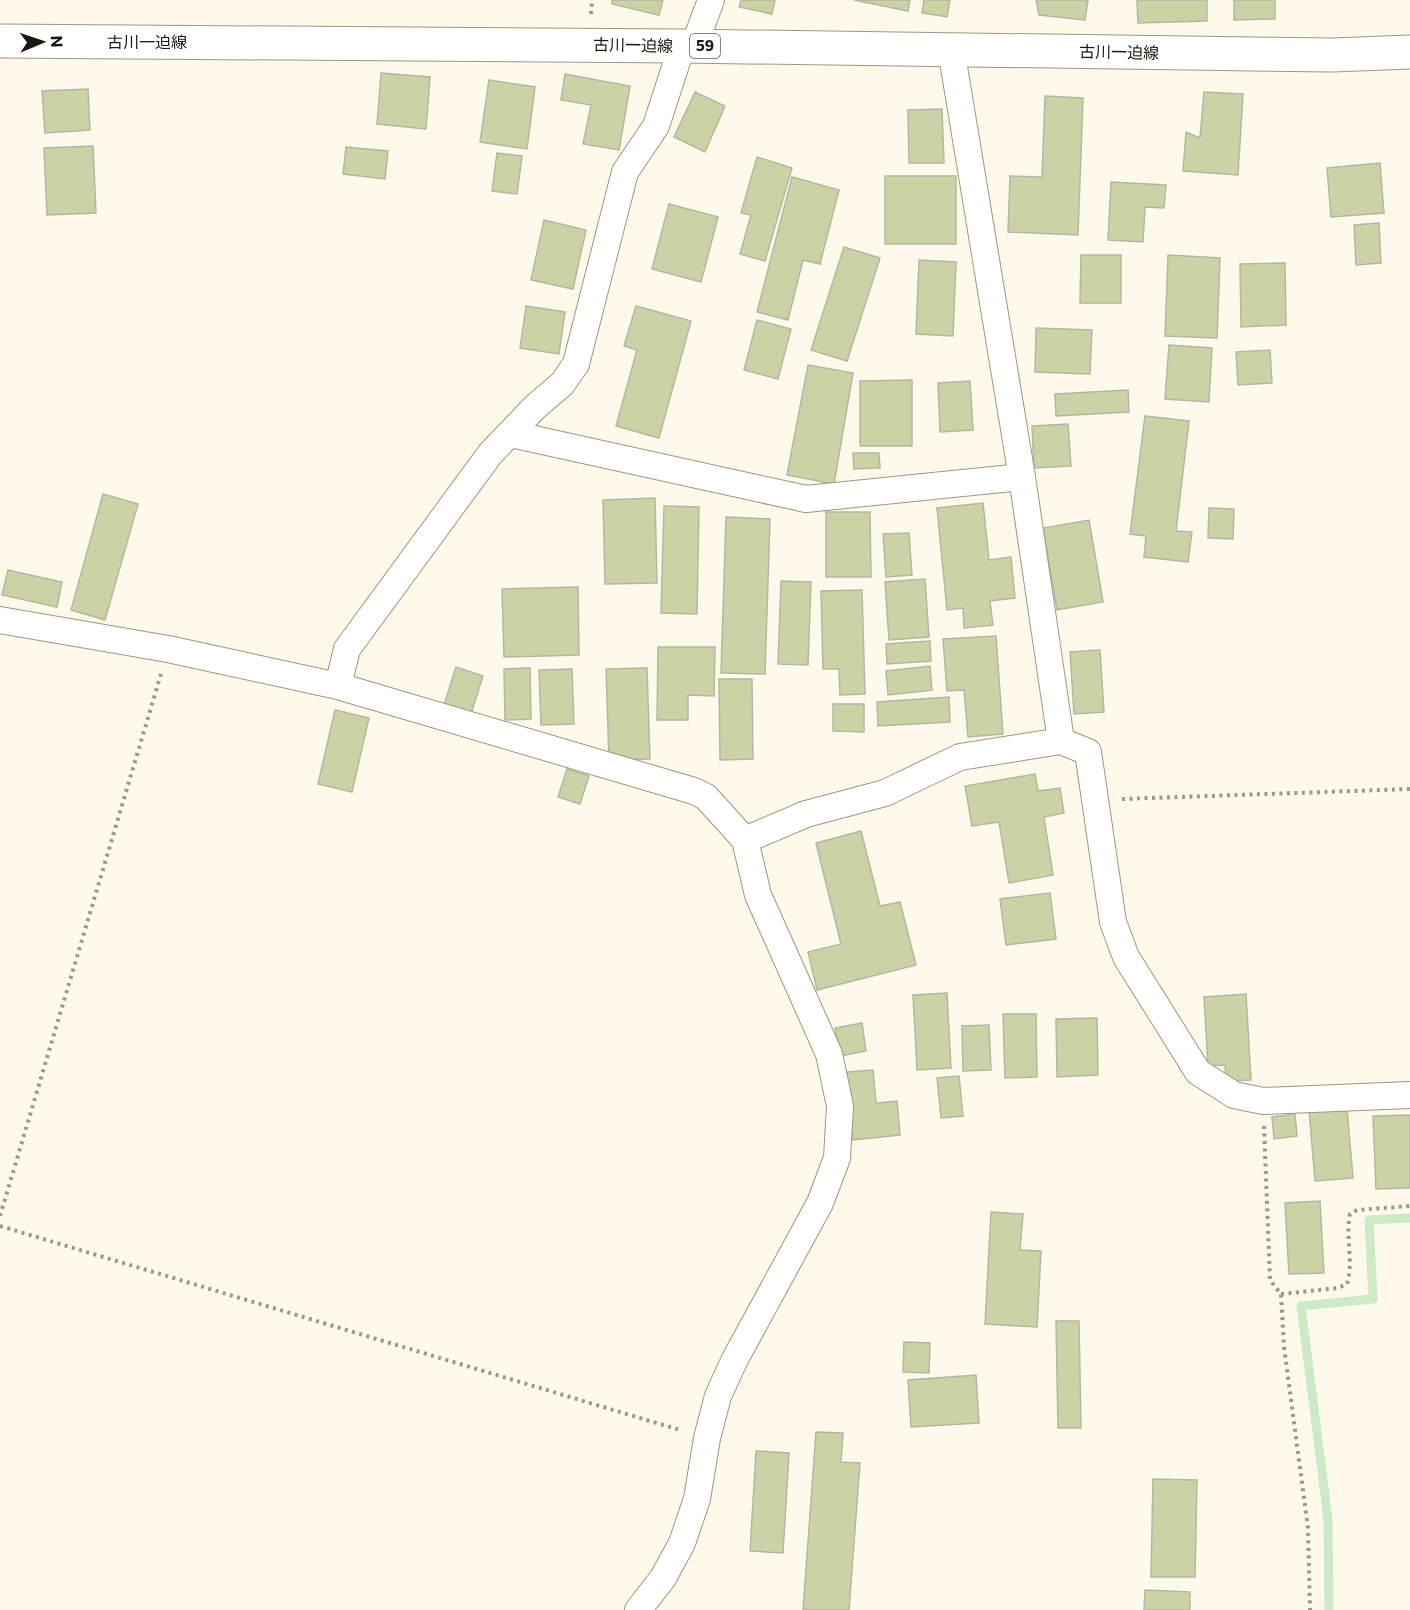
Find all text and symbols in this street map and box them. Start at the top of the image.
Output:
north arrow [12,12,72,72]
street label: 古川一迫線 [107,32,187,51]
street label: 古川一迫線 [593,34,673,55]
road number: 59 [690,34,720,58]
text: N [48,35,67,48]
street label: 古川一迫線 [1079,41,1159,62]

